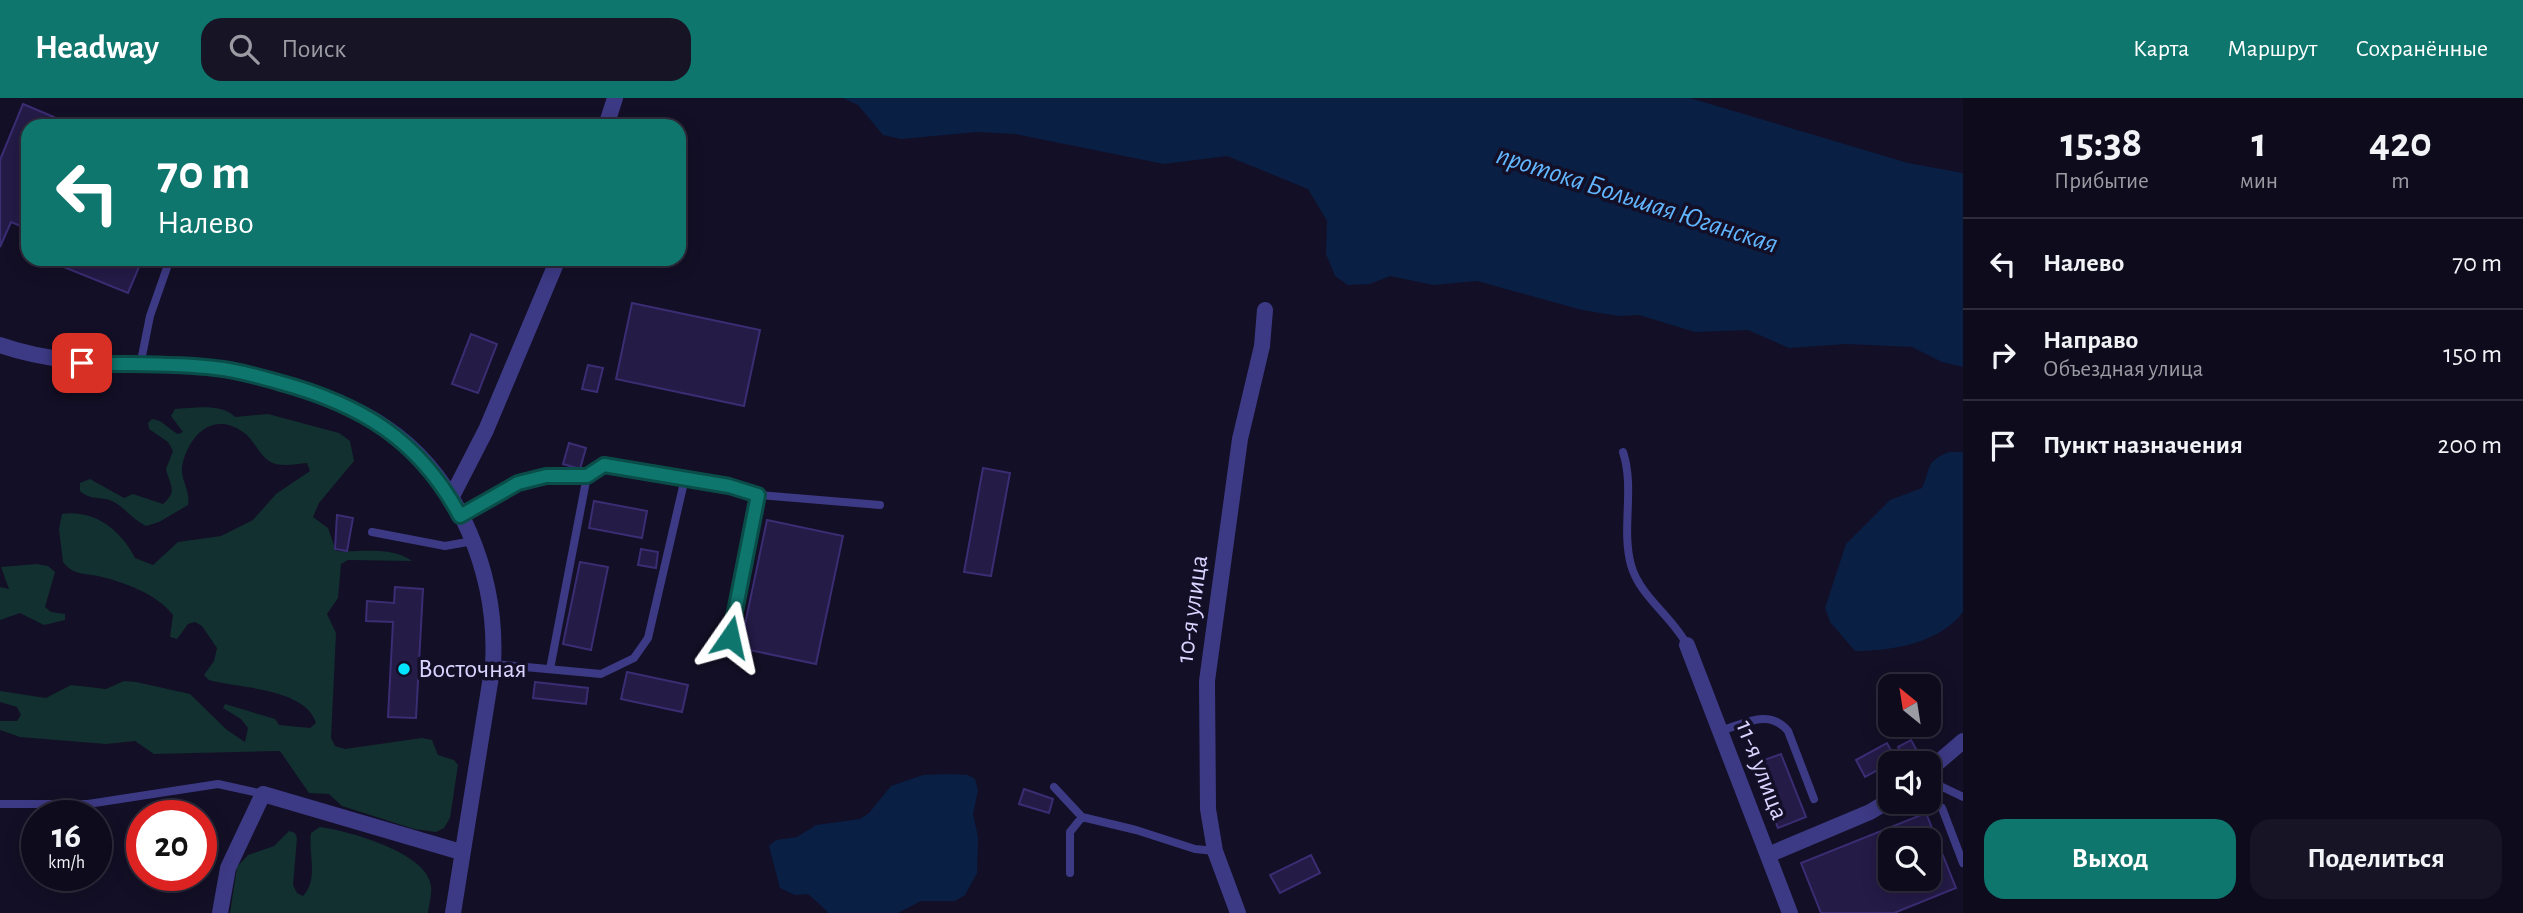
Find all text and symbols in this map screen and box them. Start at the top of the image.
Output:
search box [201,18,691,81]
icon: search [225,30,263,68]
text: Headway [35,32,159,65]
text: Поиск [281,36,346,62]
text: Карта [2133,37,2189,61]
text: Маршрут [2227,37,2317,61]
text: Сохранённые [2355,37,2488,61]
text: 15:38 [2061,122,2142,164]
text: 1 [2251,122,2267,164]
text: 420 [2369,122,2432,164]
water label: протока Большая Юганская [1493,141,1781,259]
icon: left [42,147,133,238]
text: 70 m [157,149,251,198]
text: Прибытие [2054,170,2149,193]
text: мин [2240,170,2278,193]
text: m [2391,170,2410,193]
text: Налево [157,207,254,239]
icon: left [1984,245,2022,283]
text: Налево [2043,250,2124,276]
text: 70 m [2452,250,2502,276]
text: Направо [2043,327,2138,353]
pin [52,333,112,393]
icon: right [1984,336,2022,374]
text: 150 m [2443,341,2502,367]
icon: arrive [63,344,101,382]
text: Объездная улица [2043,358,2203,381]
icon: arrive [1984,427,2022,465]
text: Пункт назначения [2043,432,2243,458]
text: 200 m [2438,432,2502,458]
street label: 10-я улица [1172,553,1212,665]
position arrow [693,600,767,674]
place label: Восточная [418,656,527,682]
marker: Восточная [396,661,412,677]
north arrow [1878,674,1941,737]
map controls [1878,674,1941,891]
street label: 11-я улица [1731,717,1793,823]
button: sound [1878,751,1941,814]
speed limit sign: 20 [126,800,217,891]
text: 16 [52,819,81,854]
button: Выход [1984,819,2236,899]
button: Поделиться [2250,819,2502,899]
button: search [1878,828,1941,891]
text: km/h [48,854,85,872]

